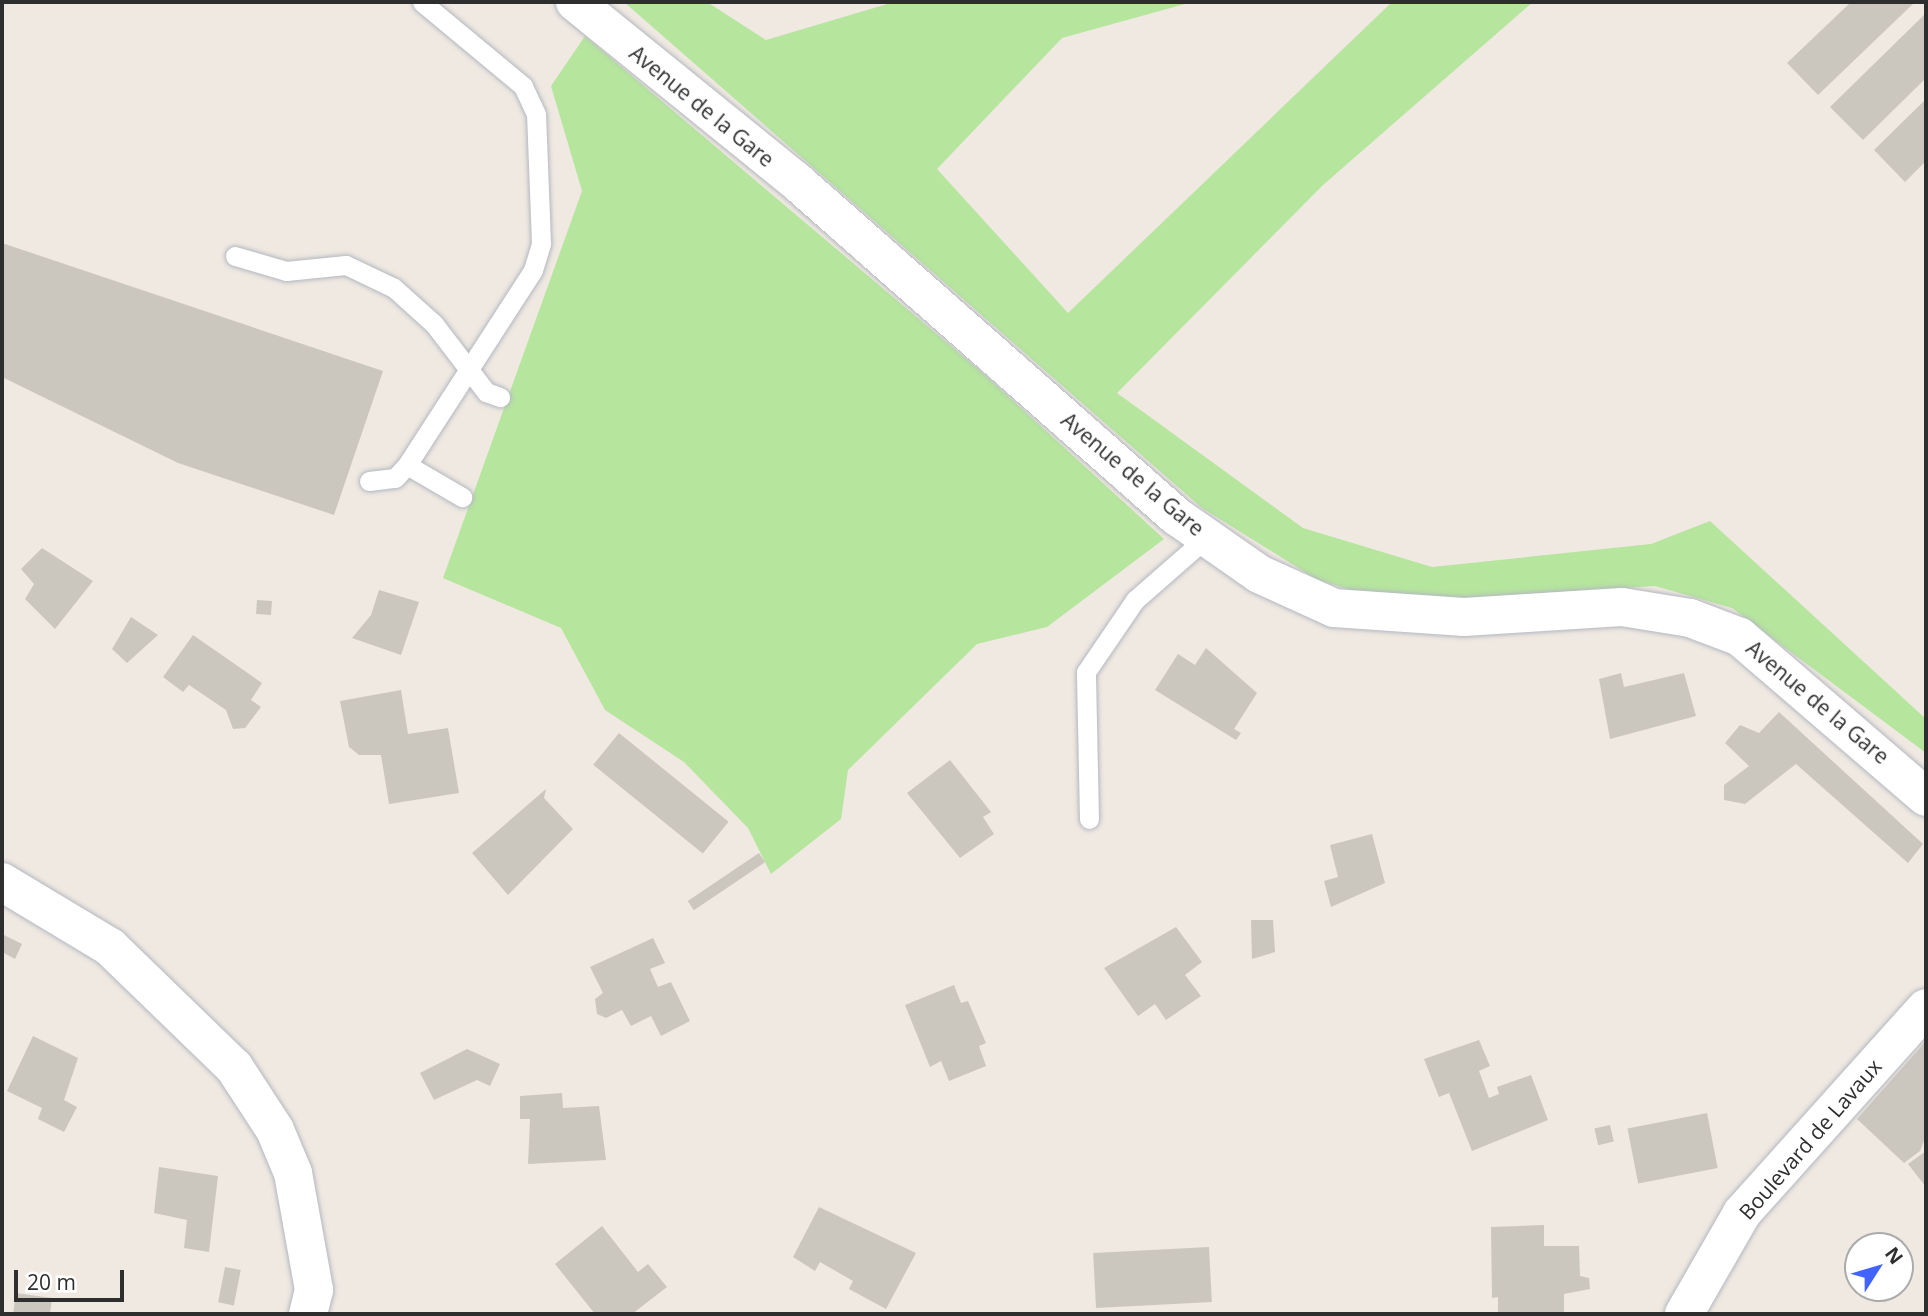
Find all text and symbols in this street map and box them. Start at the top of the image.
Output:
street label: Avenue de la Gare [625,40,779,172]
street label: Avenue de la Gare [1057,407,1209,541]
street label: Avenue de la Gare [1742,635,1894,769]
street label: Boulevard de Lavaux [1734,1054,1886,1224]
north arrow [1844,1232,1914,1302]
text: N [1879,1242,1909,1270]
scale bar [18,1256,128,1300]
text: 20 m [27,1268,76,1296]

